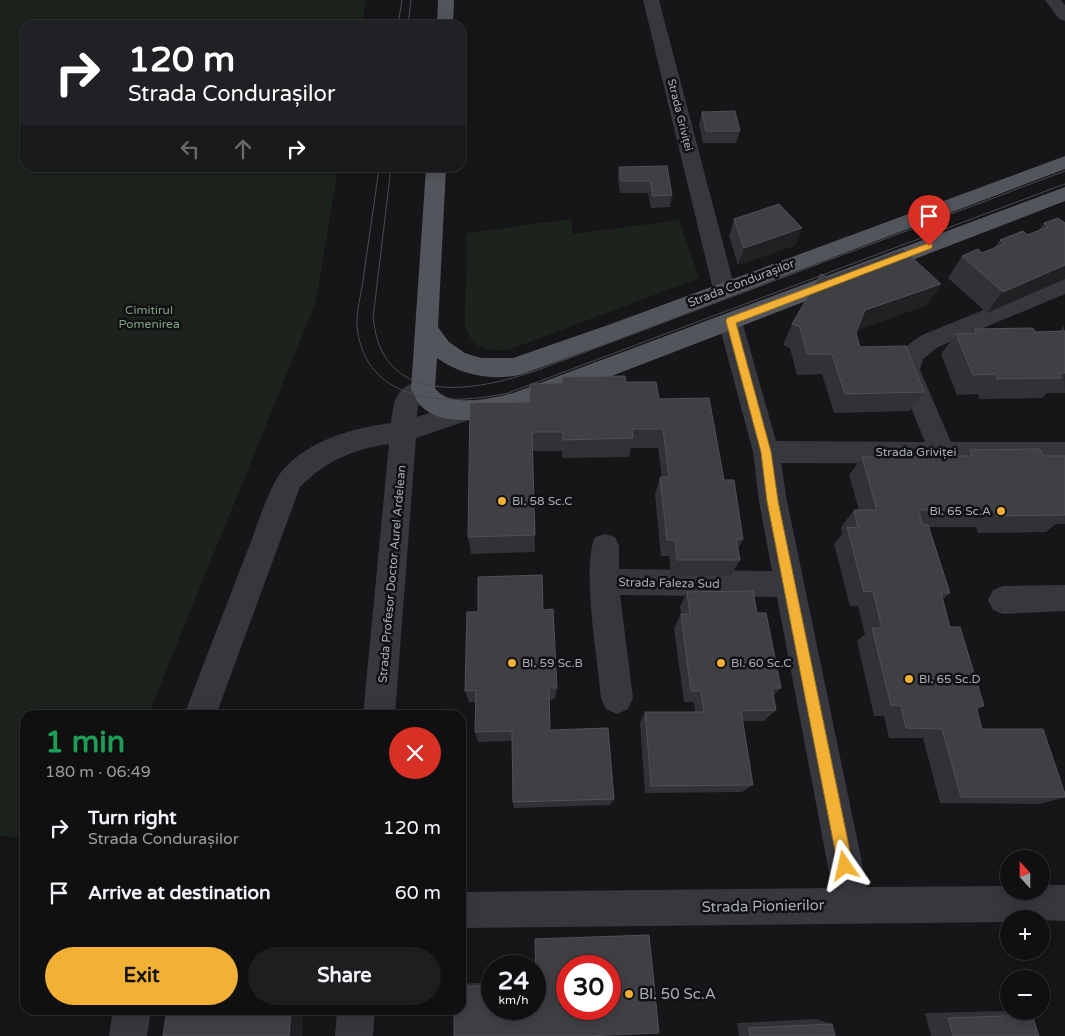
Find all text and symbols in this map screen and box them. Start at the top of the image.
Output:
text: 120 m [128,39,235,81]
icon: right [45,40,110,105]
street label: Strada Griviței [665,77,695,153]
text: Strada Condurașilor [128,81,335,107]
icon: left [176,135,204,163]
icon: ahead [229,135,257,163]
icon: right [282,135,310,163]
pin [908,195,950,246]
icon: arrive [915,202,943,230]
street label: Strada Condurașilor [686,256,797,310]
park label: Cimitirul Pomenirea [118,303,180,331]
street label: Strada Griviței [876,445,956,459]
street label: Strada Profesor Doctor Aurel Ardelean [375,464,409,684]
place label: Bl. 58 Sc.C [512,494,573,508]
marker: Bl. 58 Sc.C [496,495,508,507]
place label: Bl. 65 Sc.A [929,504,991,518]
marker: Bl. 65 Sc.A [995,505,1007,517]
street label: Strada Faleza Sud [618,575,720,591]
place label: Bl. 59 Sc.B [522,656,583,670]
place label: Bl. 60 Sc.C [731,656,792,670]
marker: Bl. 59 Sc.B [506,657,518,669]
marker: Bl. 60 Sc.C [715,657,727,669]
place label: Bl. 65 Sc.D [919,672,981,686]
marker: Bl. 65 Sc.D [903,673,915,685]
text: 1 min [45,724,125,761]
button: close [389,727,441,779]
text: 180 m · 06:49 [45,762,151,782]
text: Turn right [88,807,176,829]
icon: right [45,814,73,842]
text: 120 m [383,817,441,839]
text: Strada Condurașilor [88,829,239,849]
position arrow [818,839,870,891]
north arrow [1000,850,1050,900]
map controls [1000,850,1050,1020]
icon: arrive [45,879,73,907]
text: Arrive at destination [88,882,271,904]
text: 60 m [395,882,441,904]
street label: Strada Pionierilor [701,896,825,916]
button: + [1000,910,1050,960]
button: Exit [45,947,238,1005]
button: Share [248,947,441,1005]
speed limit sign: 30 [556,955,621,1020]
text: 24 [498,966,529,996]
button: − [1000,970,1050,1020]
place label: Bl. 50 Sc.A [639,985,716,1003]
marker: Bl. 50 Sc.A [623,988,635,1000]
text: km/h [498,993,529,1007]

